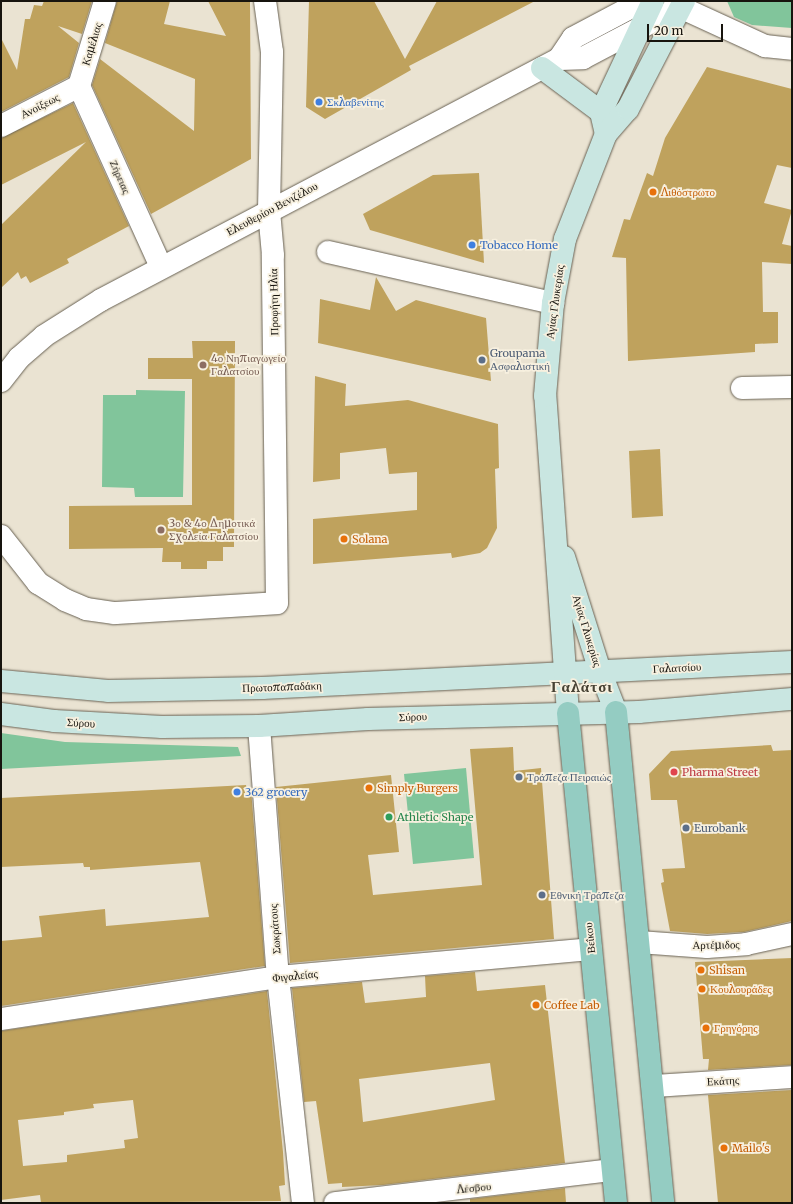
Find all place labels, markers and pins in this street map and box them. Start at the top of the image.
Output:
place label: Σκλαβενίτης [327,95,384,109]
marker: Σκλαβενίτης [314,97,324,107]
place label: Λιθόστρωτο [661,185,715,199]
marker: Λιθόστρωτο [648,187,658,197]
place label: Tobacco Home [480,238,558,252]
marker: Tobacco Home [467,240,477,250]
place label: Groupama Ασφαλιστική [490,347,550,373]
place label: 4ο Νηπιαγωγείο Γαλατσίου [211,352,286,378]
marker: Groupama Ασφαλιστική [477,355,487,365]
marker: 4ο Νηπιαγωγείο Γαλατσίου [198,360,208,370]
place label: 3ο & 4ο Δημοτικά Σχολεία Γαλατσίου [169,517,258,543]
marker: 3ο & 4ο Δημοτικά Σχολεία Γαλατσίου [156,525,166,535]
place label: Solana [352,532,387,546]
marker: Solana [339,534,349,544]
place label: Pharma Street [682,765,758,779]
marker: Pharma Street [669,767,679,777]
place label: Τράπεζα Πειραιώς [527,770,611,784]
marker: Τράπεζα Πειραιώς [514,772,524,782]
place label: Simply Burgers [377,781,458,795]
marker: Simply Burgers [364,783,374,793]
place label: 362 grocery [245,785,307,799]
marker: 362 grocery [232,787,242,797]
place label: Athletic Shape [397,810,474,824]
marker: Athletic Shape [384,812,394,822]
place label: Eurobank [694,821,746,835]
marker: Eurobank [681,823,691,833]
place label: Εθνική Τράπεζα [550,888,624,902]
marker: Εθνική Τράπεζα [537,890,547,900]
place label: Shisan [709,963,745,977]
marker: Shisan [696,965,706,975]
place label: Κουλουράδες [710,982,772,996]
marker: Κουλουράδες [697,984,707,994]
place label: Coffee Lab [544,998,600,1012]
marker: Coffee Lab [531,1000,541,1010]
place label: Γρηγόρης [714,1021,758,1035]
marker: Γρηγόρης [701,1023,711,1033]
place label: Mailo's [732,1141,770,1155]
marker: Mailo's [719,1143,729,1153]

